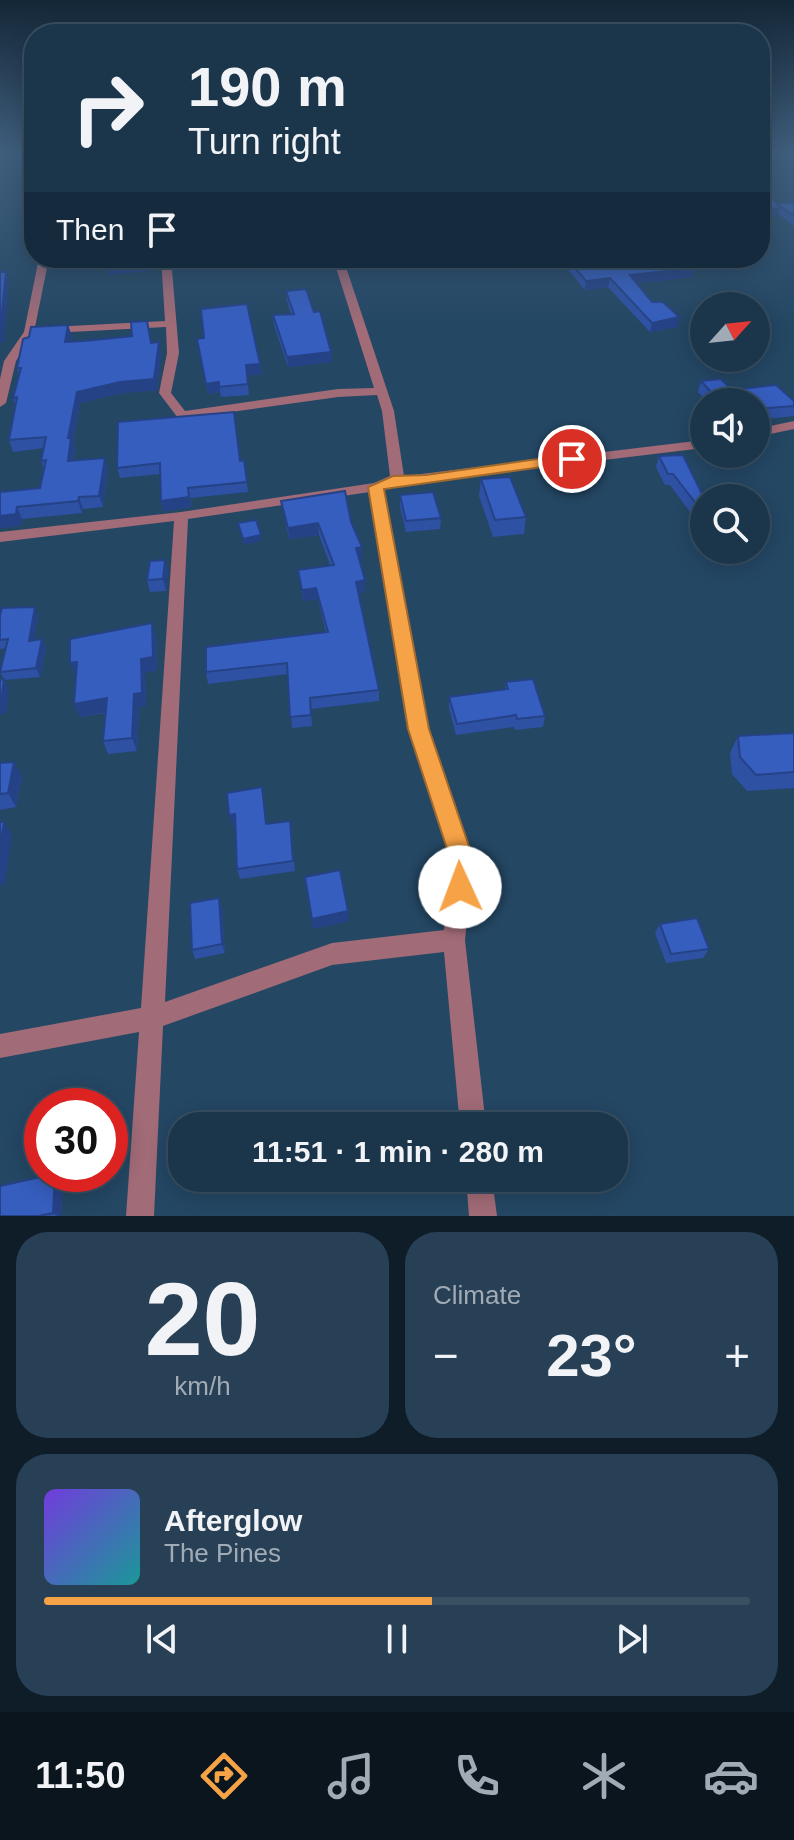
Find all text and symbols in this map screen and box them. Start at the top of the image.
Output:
text: 190 m [188,55,347,118]
icon: right [56,56,160,160]
text: Turn right [188,121,341,162]
icon: arrive [140,208,184,252]
text: Then [56,213,124,246]
north arrow [690,292,770,372]
map controls [690,292,770,564]
button: sound [690,388,770,468]
pin [538,425,606,493]
icon: arrive [550,437,594,481]
button: search [690,484,770,564]
position arrow [418,845,502,929]
speed limit sign: 30 [24,1088,128,1192]
text: 11:51 · 1 min · 280 m [252,1135,544,1168]
text: 20 [145,1261,260,1377]
text: Climate [433,1280,521,1310]
text: 23° [546,1322,637,1389]
text: − [433,1331,459,1380]
text: + [724,1331,750,1380]
text: km/h [174,1371,231,1401]
text: Afterglow [164,1504,302,1537]
text: The Pines [164,1538,281,1568]
icon: previous [140,1617,184,1661]
icon: pause [375,1617,419,1661]
icon: next [610,1617,654,1661]
icon: directions [196,1748,252,1804]
icon: music [323,1748,379,1804]
icon: phone [449,1748,505,1804]
icon: climate [576,1748,632,1804]
icon: car [703,1748,759,1804]
text: 11:50 [35,1755,125,1796]

